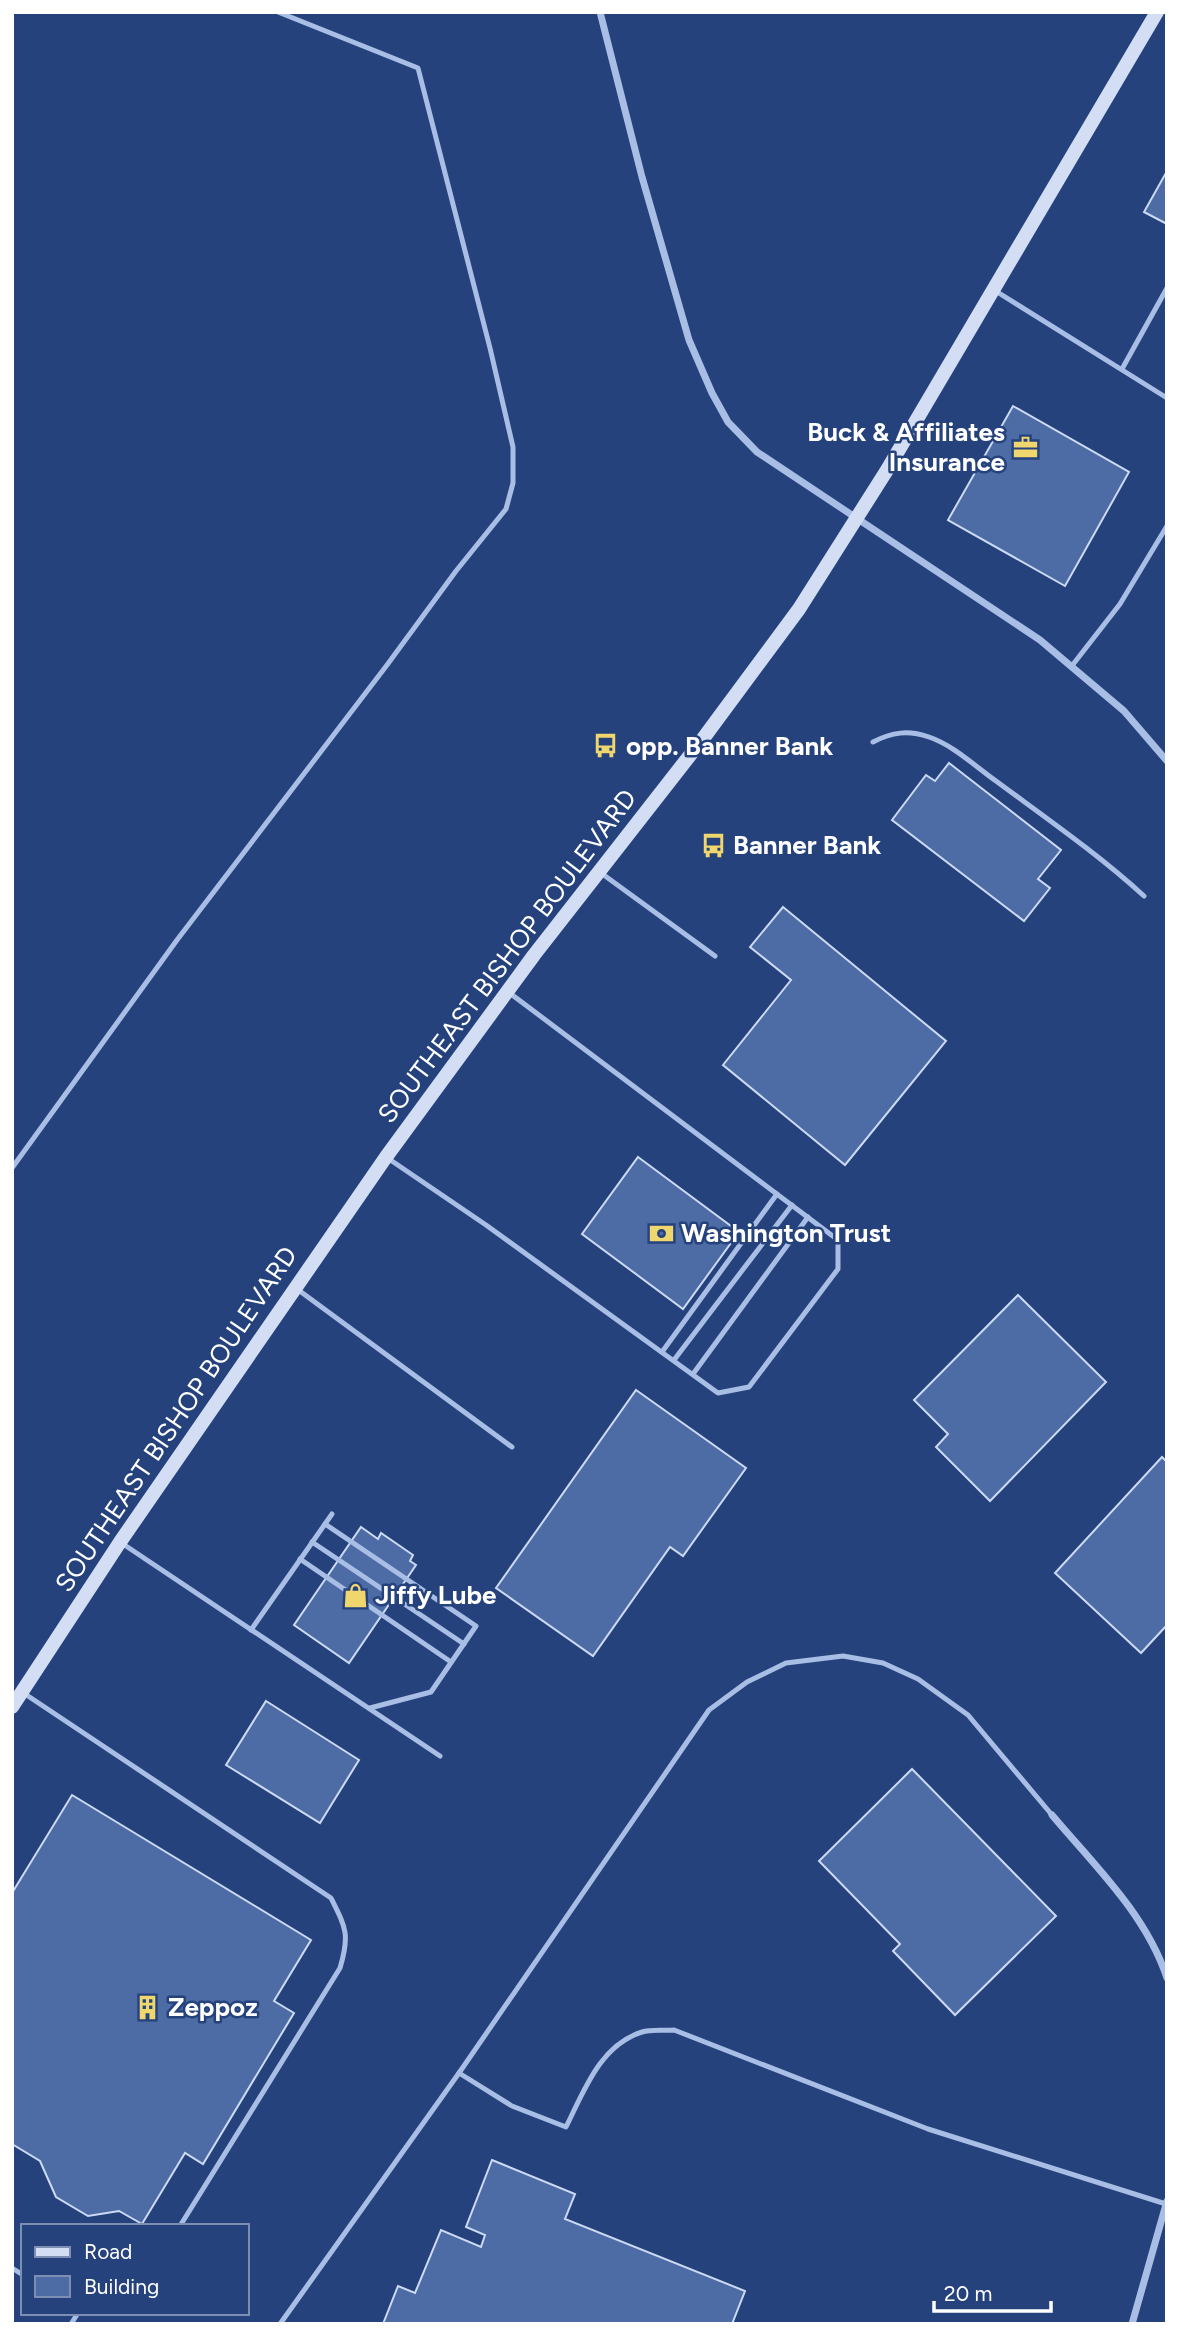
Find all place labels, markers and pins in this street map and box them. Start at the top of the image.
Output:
place label: Buck & Affiliates Insurance [807,416,1005,478]
office icon: Buck & Affiliates Insurance [1011,433,1039,461]
place label: opp. Banner Bank [626,730,833,762]
bus stop icon: opp. Banner Bank [592,732,620,760]
place label: Banner Bank [733,829,881,861]
bus stop icon: Banner Bank [699,831,727,859]
place label: Washington Trust [681,1217,891,1249]
bank icon: Washington Trust [647,1219,675,1247]
place label: Jiffy Lube [375,1579,496,1611]
shop icon: Jiffy Lube [341,1581,369,1609]
place label: Zeppoz [168,1991,258,2023]
building icon: Zeppoz [134,1993,162,2021]

